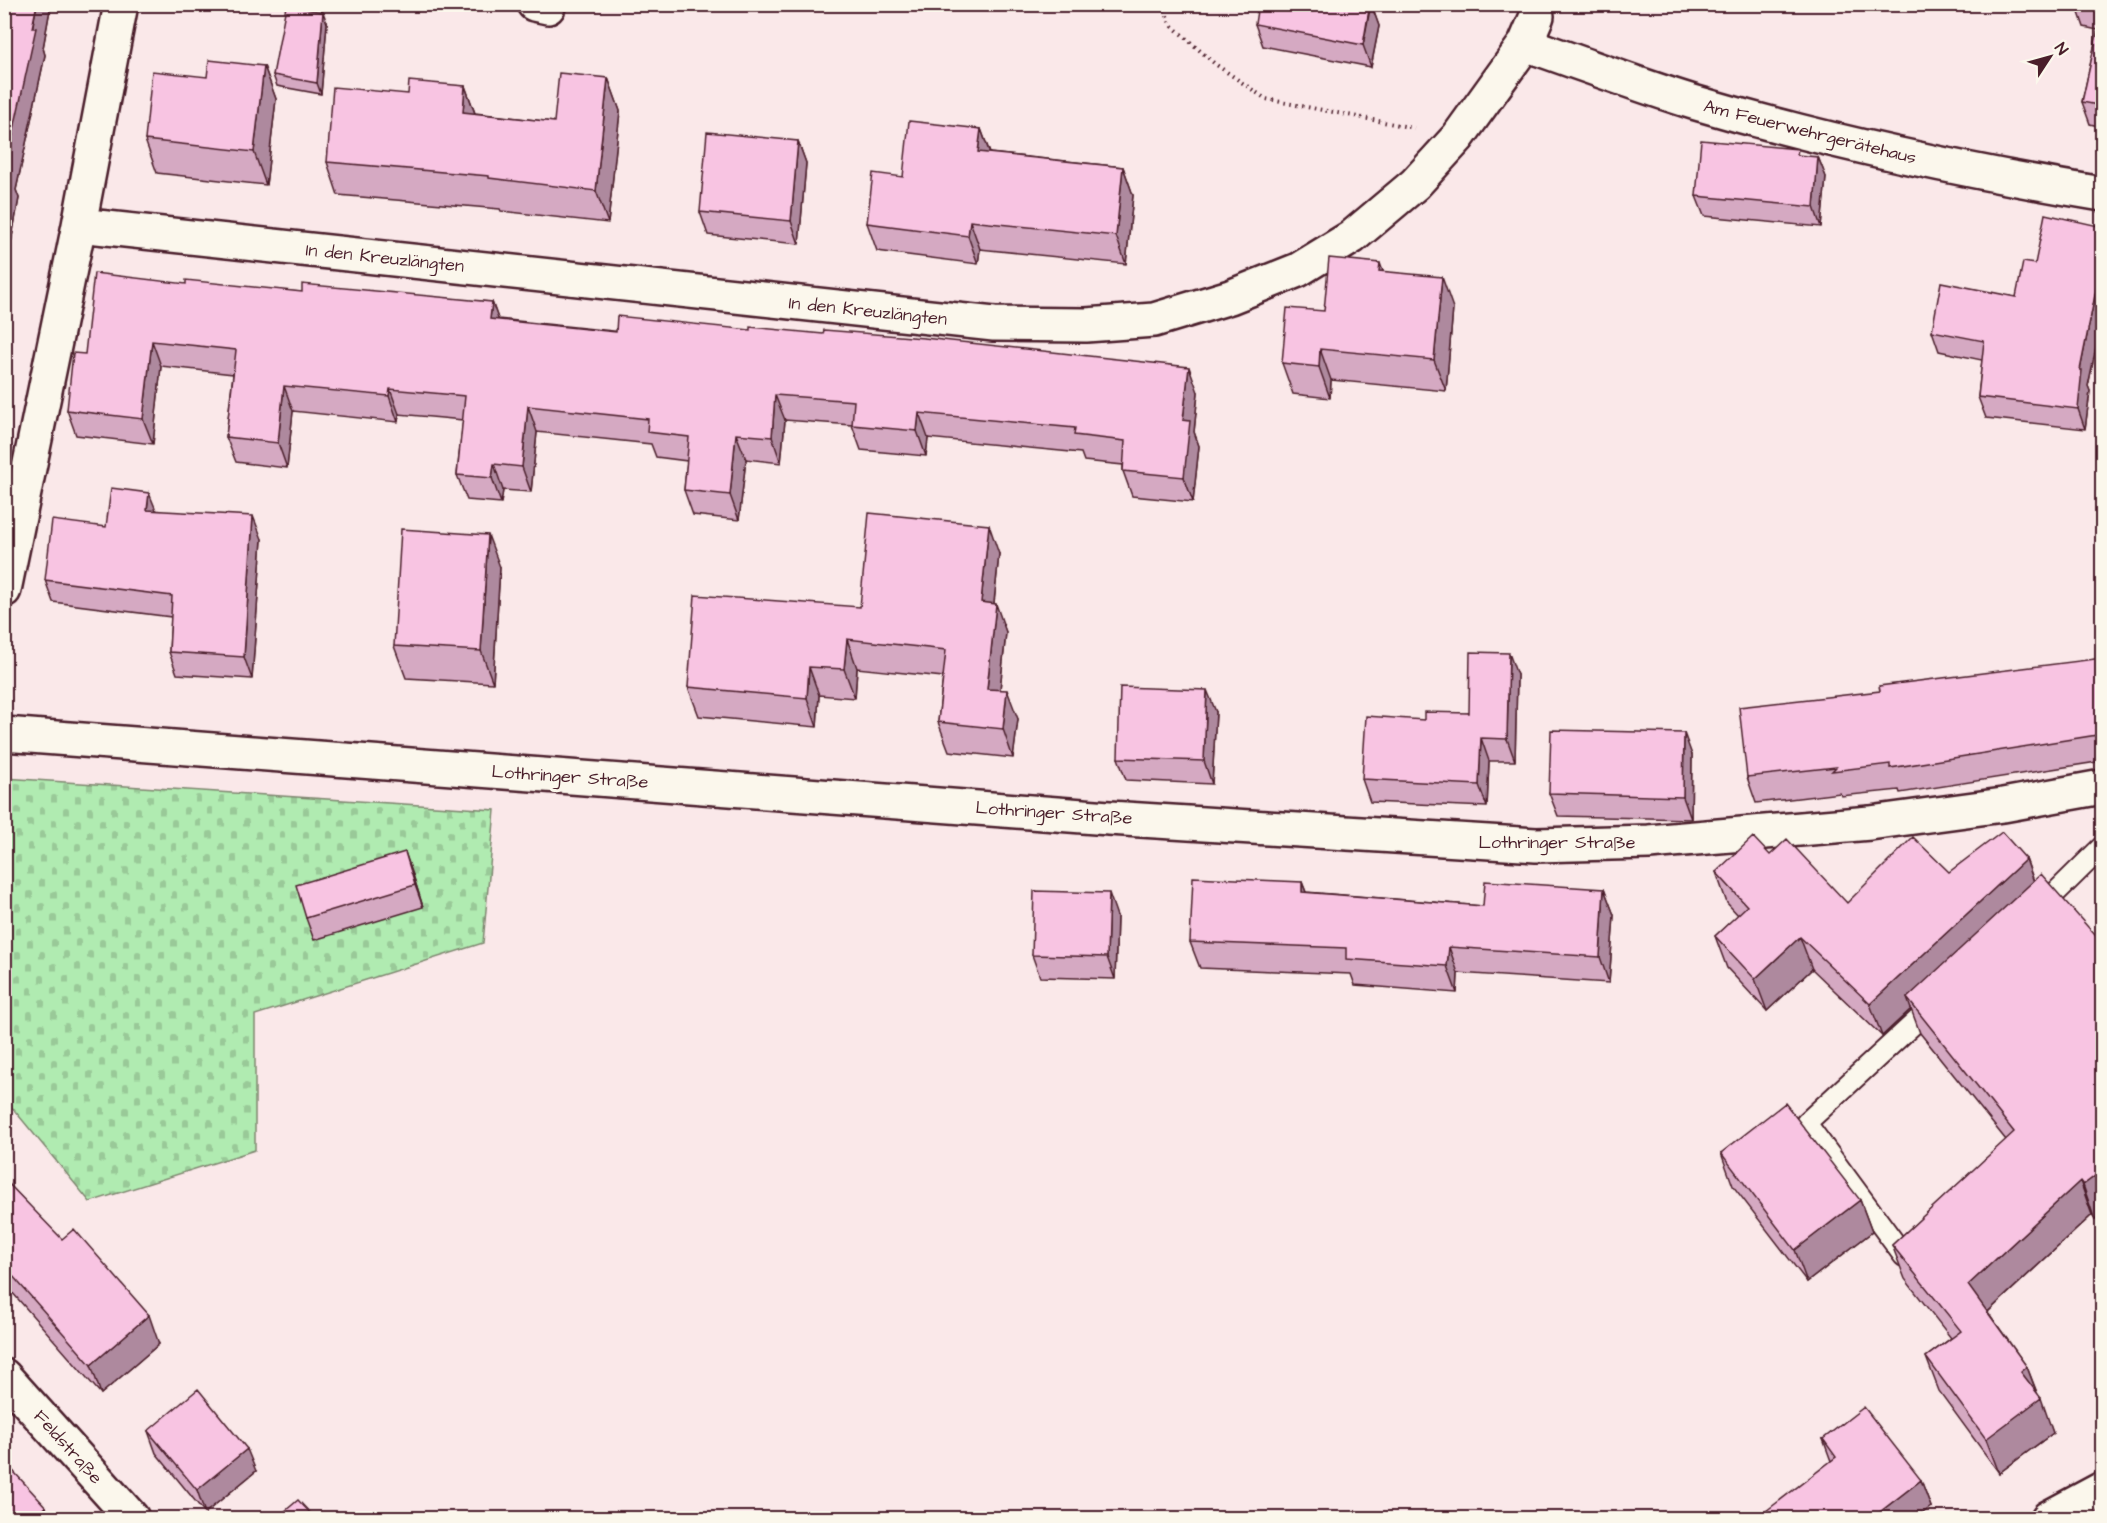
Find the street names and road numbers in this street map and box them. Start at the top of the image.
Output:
street label: Am Feuerwehrgerätehaus [1701,93,1919,172]
street label: In den Kreuzlängten [305,237,465,280]
street label: In den Kreuzlängten [788,290,948,333]
street label: Lothringer Straße [491,759,649,796]
street label: Lothringer Straße [975,795,1133,832]
street label: Lothringer Straße [1478,830,1636,856]
street label: Feldstraße [28,1404,108,1490]

